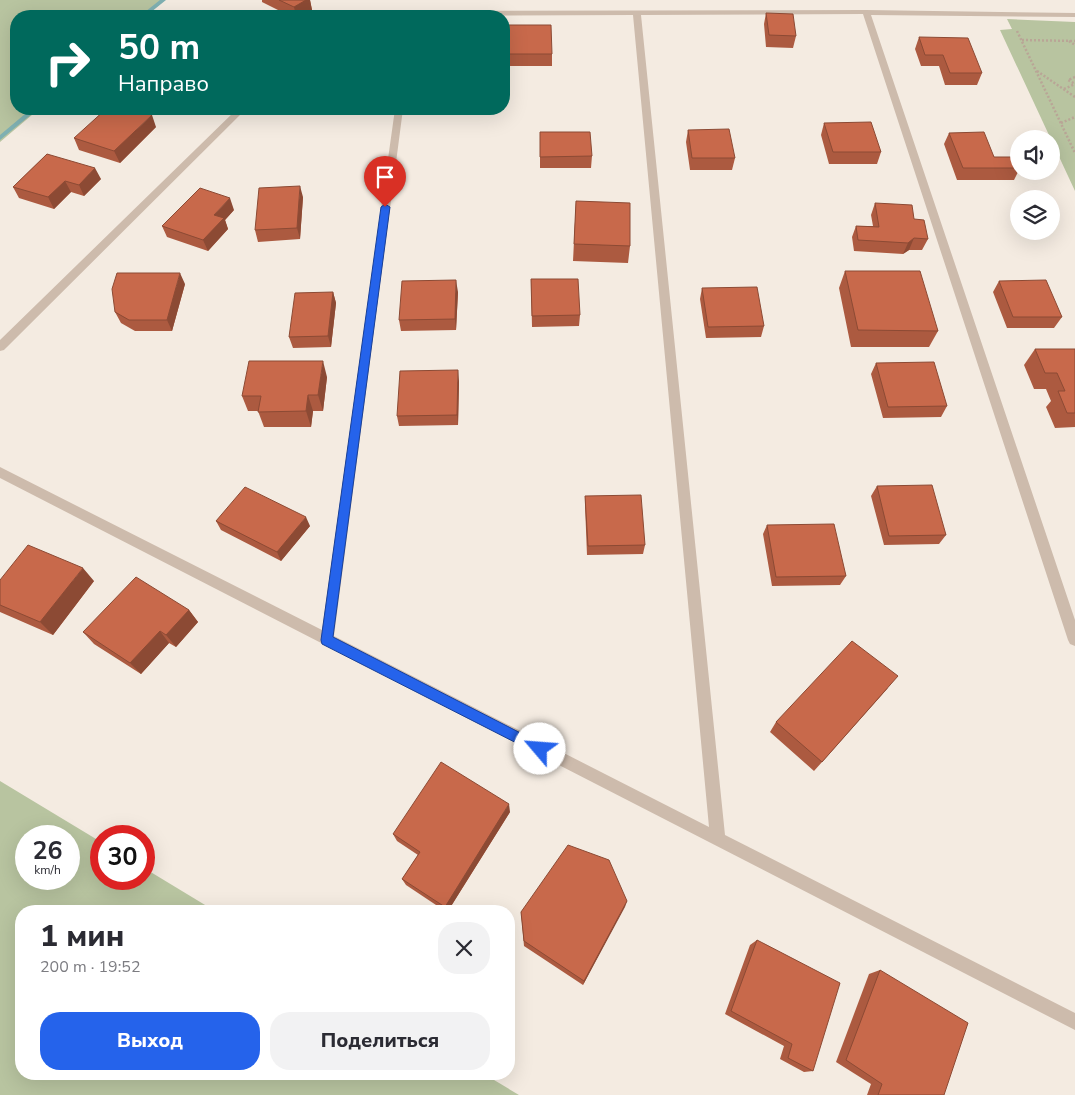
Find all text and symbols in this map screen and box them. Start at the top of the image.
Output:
text: 50 m [118,24,200,71]
icon: right [35,30,100,95]
text: Направо [118,69,209,99]
map controls [1010,130,1060,240]
button: sound [1010,130,1060,180]
pin [364,156,406,207]
icon: arrive [371,163,399,191]
button: layers [1010,190,1060,240]
position arrow [513,722,565,774]
speed limit sign: 30 [90,825,155,890]
text: 26 [32,834,63,868]
text: km/h [34,862,61,878]
text: 1 мин [40,916,124,957]
button: close [438,922,490,974]
text: 200 m · 19:52 [40,956,141,978]
button: Выход [40,1012,260,1070]
button: Поделиться [270,1012,490,1070]

